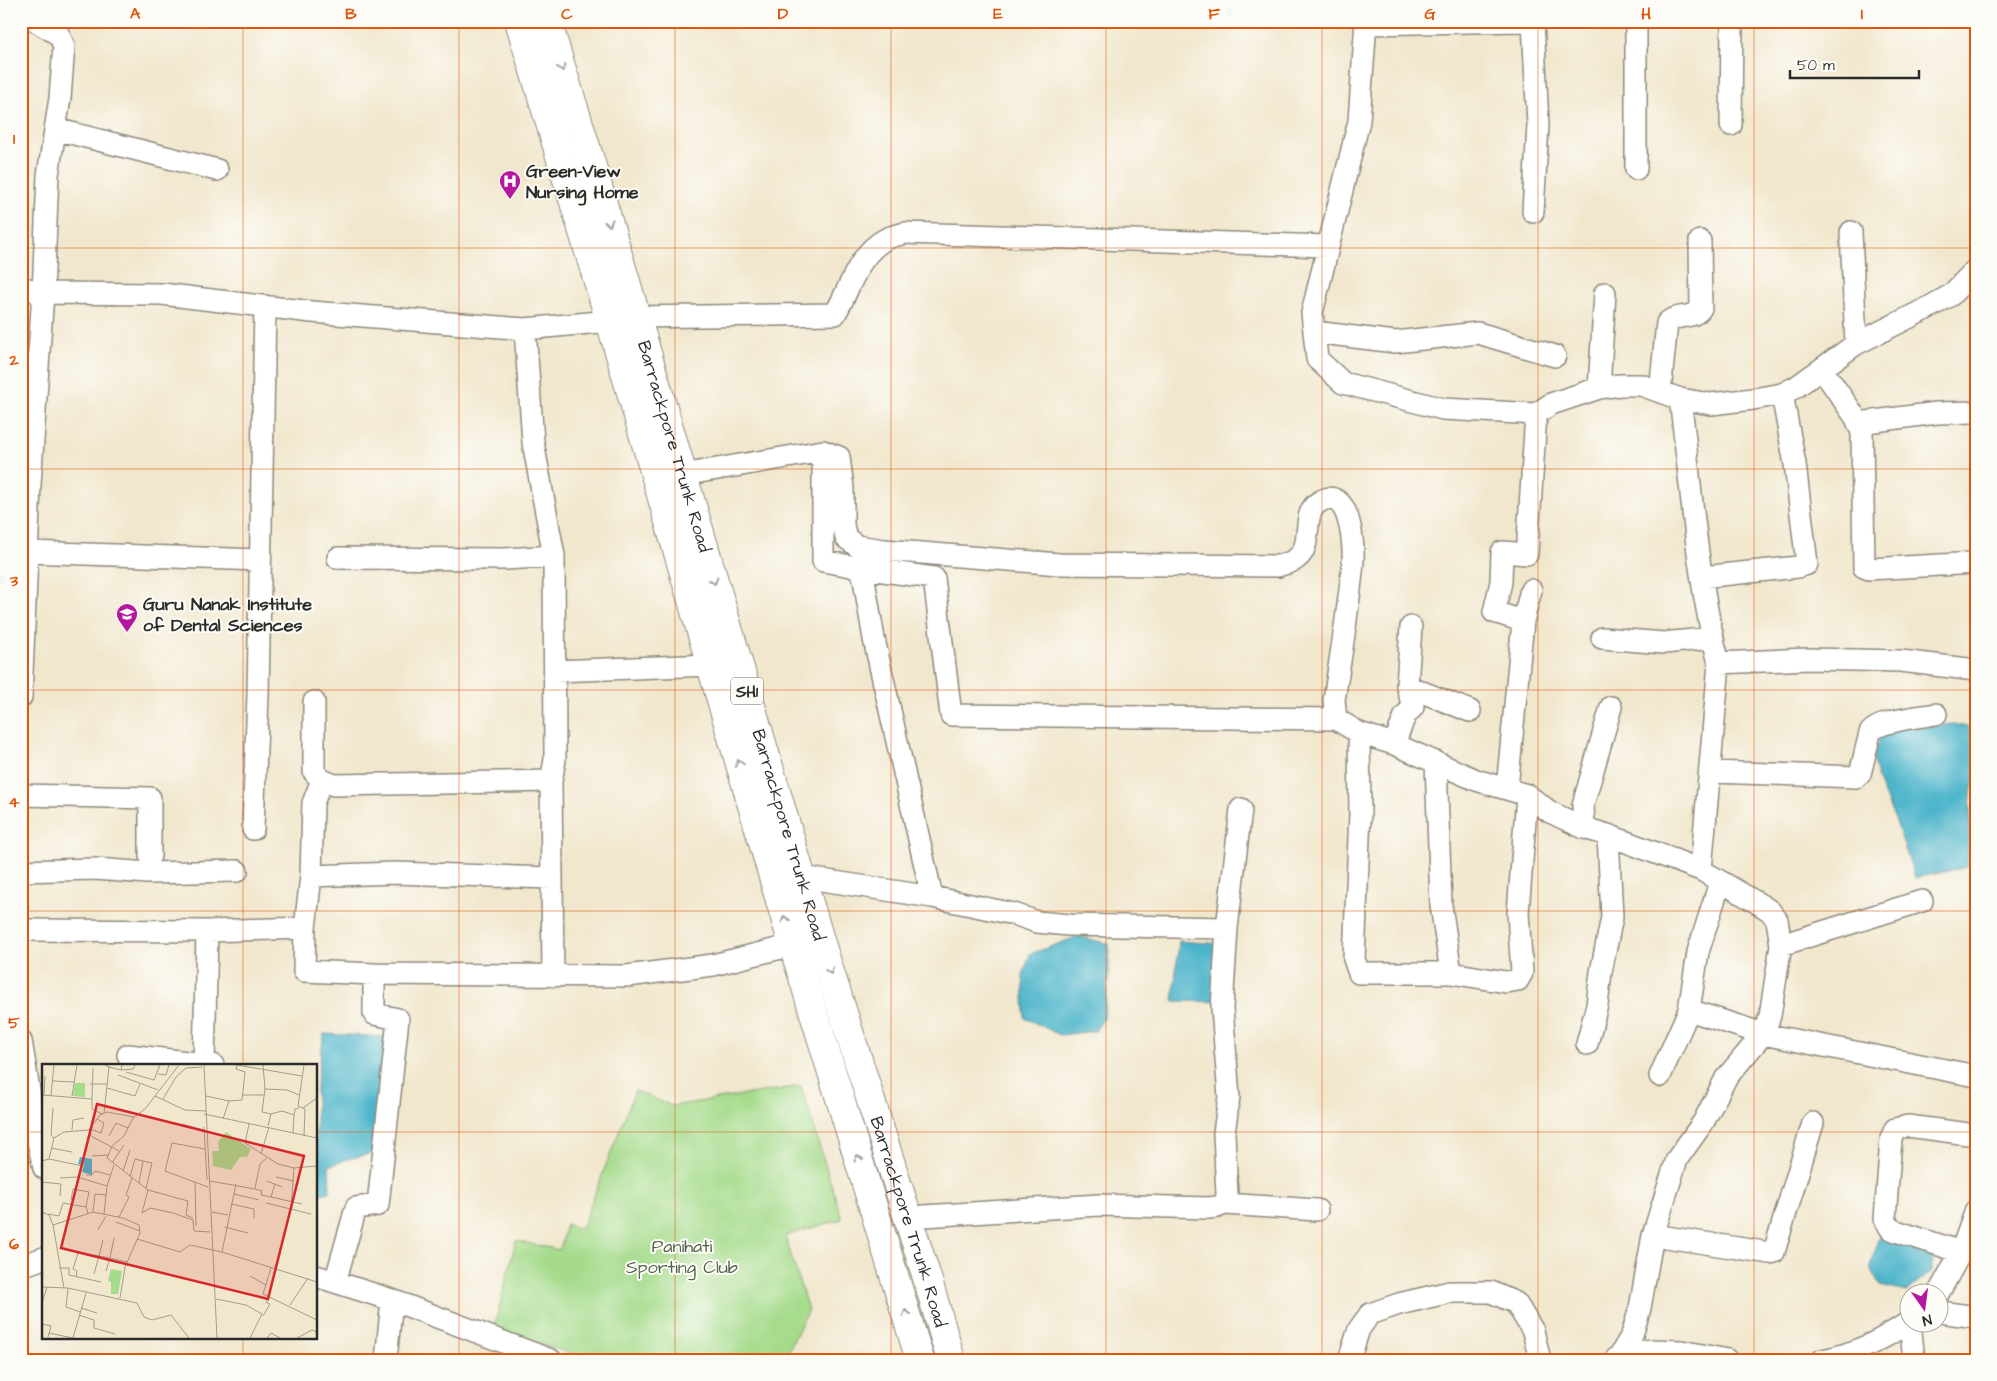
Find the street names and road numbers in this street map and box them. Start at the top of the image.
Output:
street label: Barrackpore Trunk Road [631,338,717,555]
road number: SH1 [731,678,763,704]
street label: Barrackpore Trunk Road [745,726,832,944]
street label: Barrackpore Trunk Road [864,1113,953,1330]

